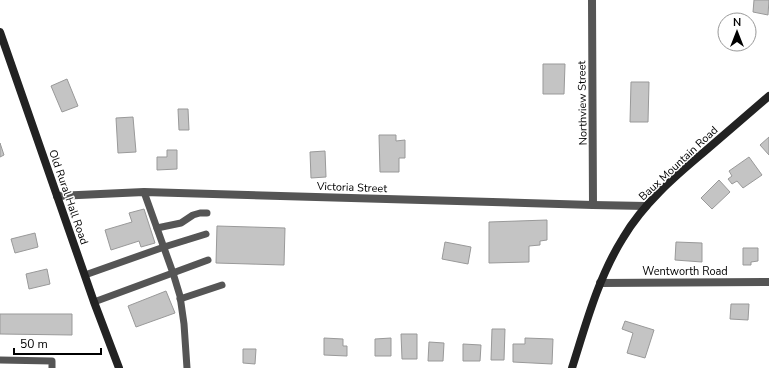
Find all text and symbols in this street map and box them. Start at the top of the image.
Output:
north arrow [717,12,757,52]
text: N [733,15,741,30]
street label: Northview Street [574,60,591,145]
street label: Baux Mountain Road [636,123,721,204]
street label: Old Rural Hall Road [45,148,92,247]
street label: Victoria Street [316,179,388,196]
street label: Wentworth Road [642,264,728,279]
scale bar [14,330,101,356]
text: 50 m [20,336,48,352]

